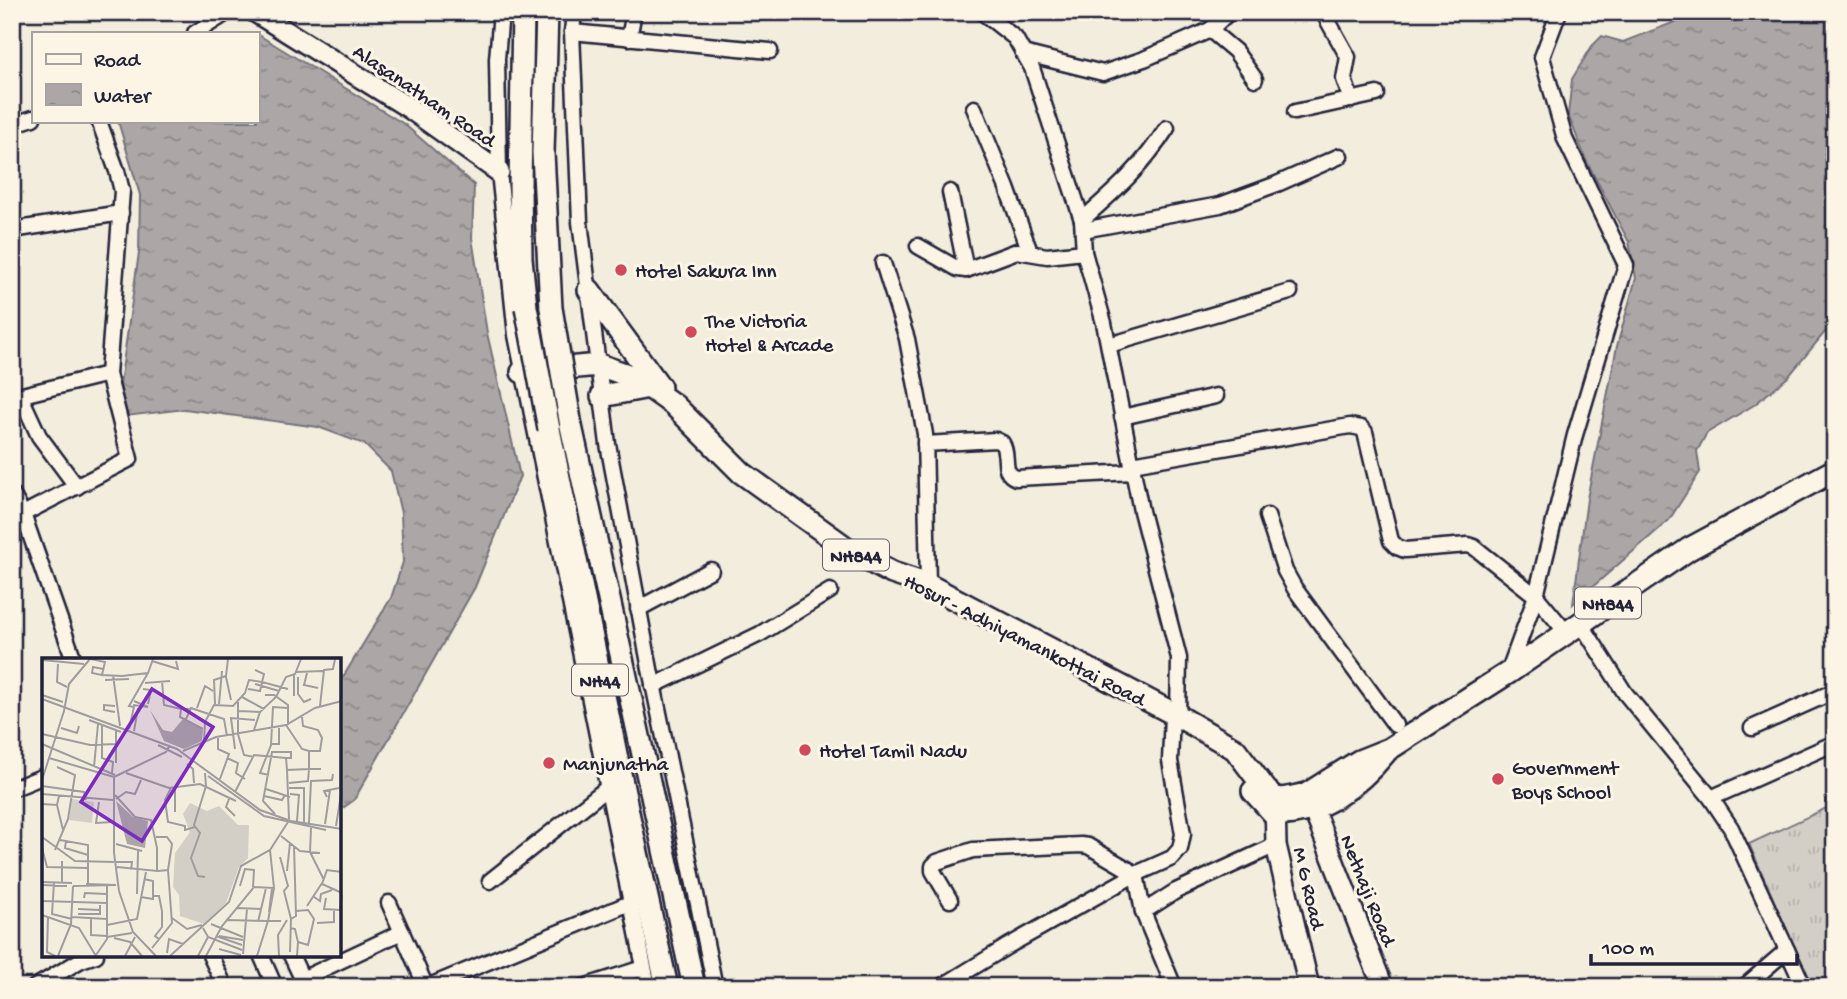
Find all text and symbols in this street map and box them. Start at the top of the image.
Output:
legend [32,32,259,122]
street label: Alasanatham Road [347,41,501,156]
text: Road [94,50,142,75]
text: Water [94,86,152,111]
place label: Hotel Sakura Inn [635,261,777,286]
marker: Hotel Sakura Inn [613,262,629,278]
place label: The Victoria Hotel & Arcade [704,311,834,360]
marker: The Victoria Hotel & Arcade [683,324,699,340]
road number: NH844 [823,540,889,570]
street label: Hosur - Adhiyamankottai Road [898,570,1150,715]
road number: NH844 [1575,588,1641,618]
inset map [42,658,341,957]
road number: NH44 [572,664,628,695]
place label: Hotel Tamil Nadu [819,741,967,766]
marker: Hotel Tamil Nadu [797,742,813,758]
place label: Manjunatha [563,754,670,779]
marker: Manjunatha [541,755,557,771]
place label: Government Boys School [1511,758,1620,807]
marker: Government Boys School [1490,771,1506,787]
street label: Nethaji Road [1332,832,1400,952]
street label: M G Road [1285,845,1329,934]
scale bar [1591,922,1798,966]
text: 100 m [1601,938,1654,963]

